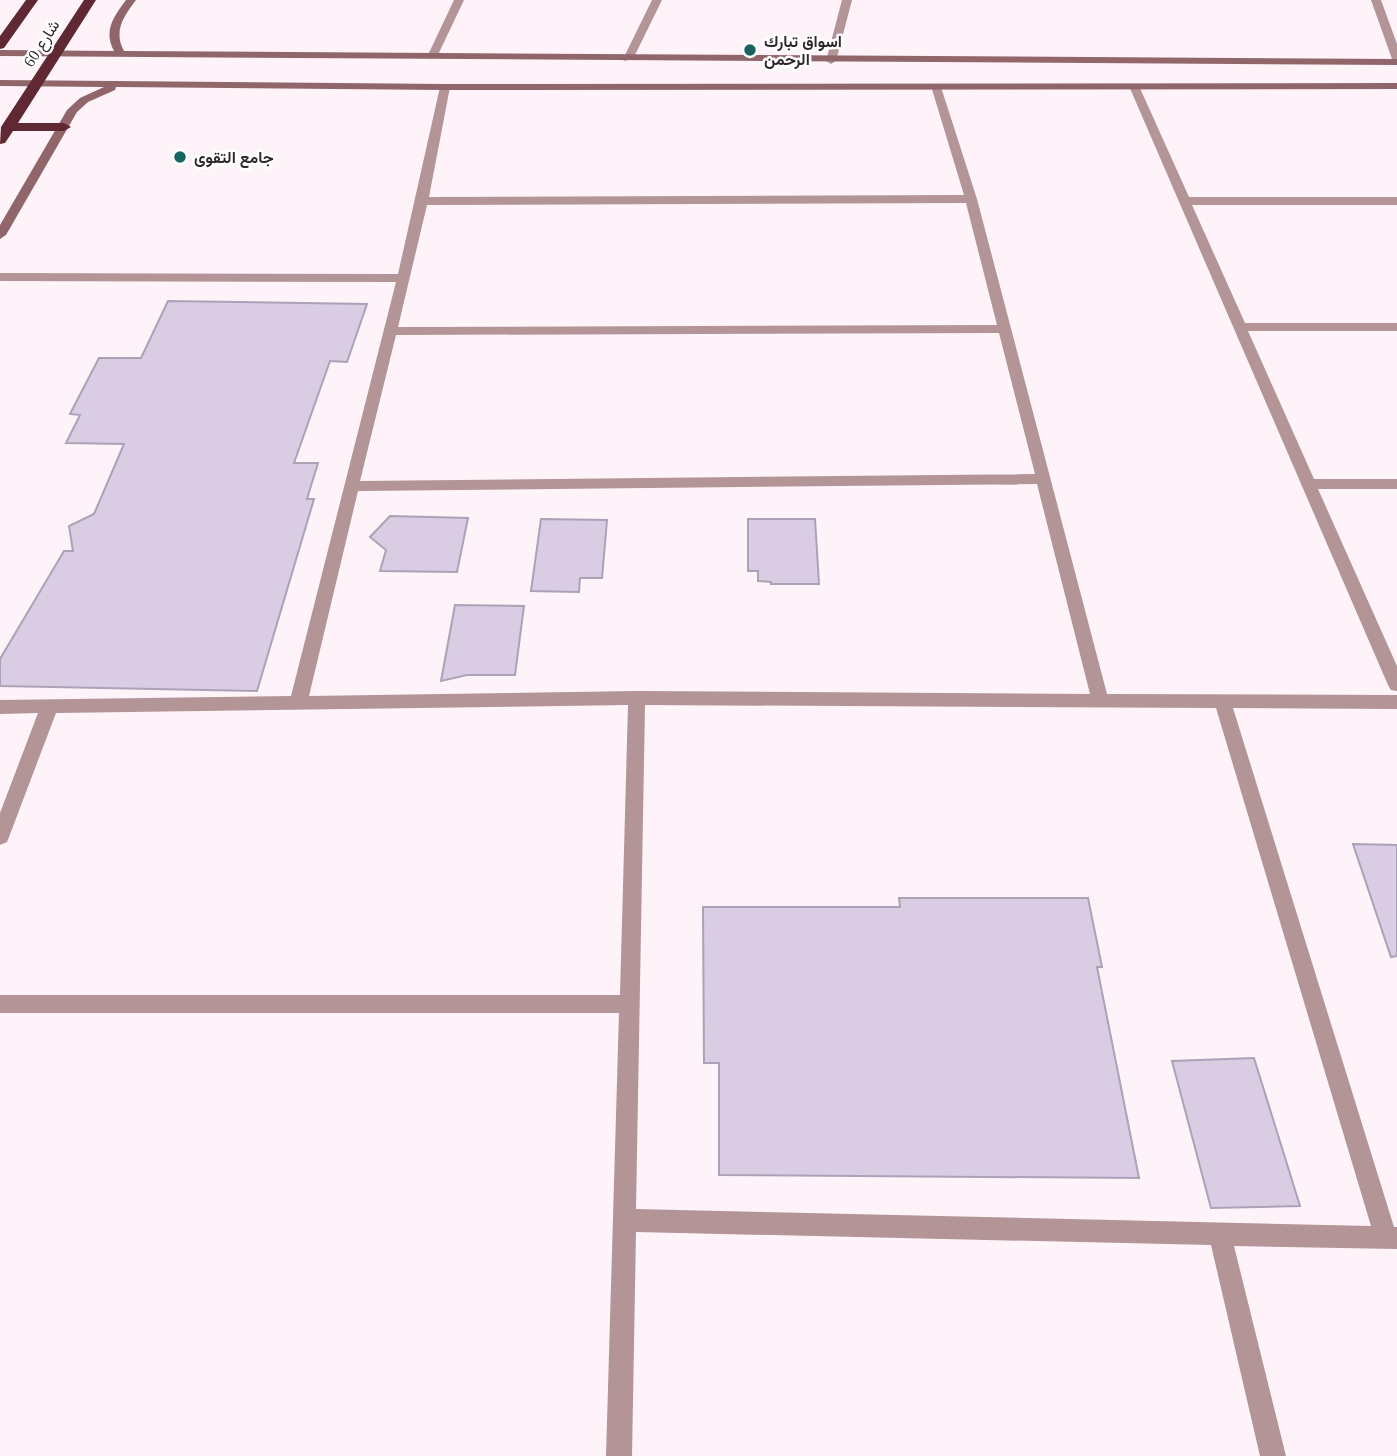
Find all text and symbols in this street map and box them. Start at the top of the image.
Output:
street label: شارع 60 [20,17,65,71]
place label: اسواق تبارك الرحمن [764,33,842,70]
marker: اسواق تبارك الرحمن [742,42,758,58]
marker: جامع التقوى [172,149,188,165]
place label: جامع التقوى [194,149,274,169]

